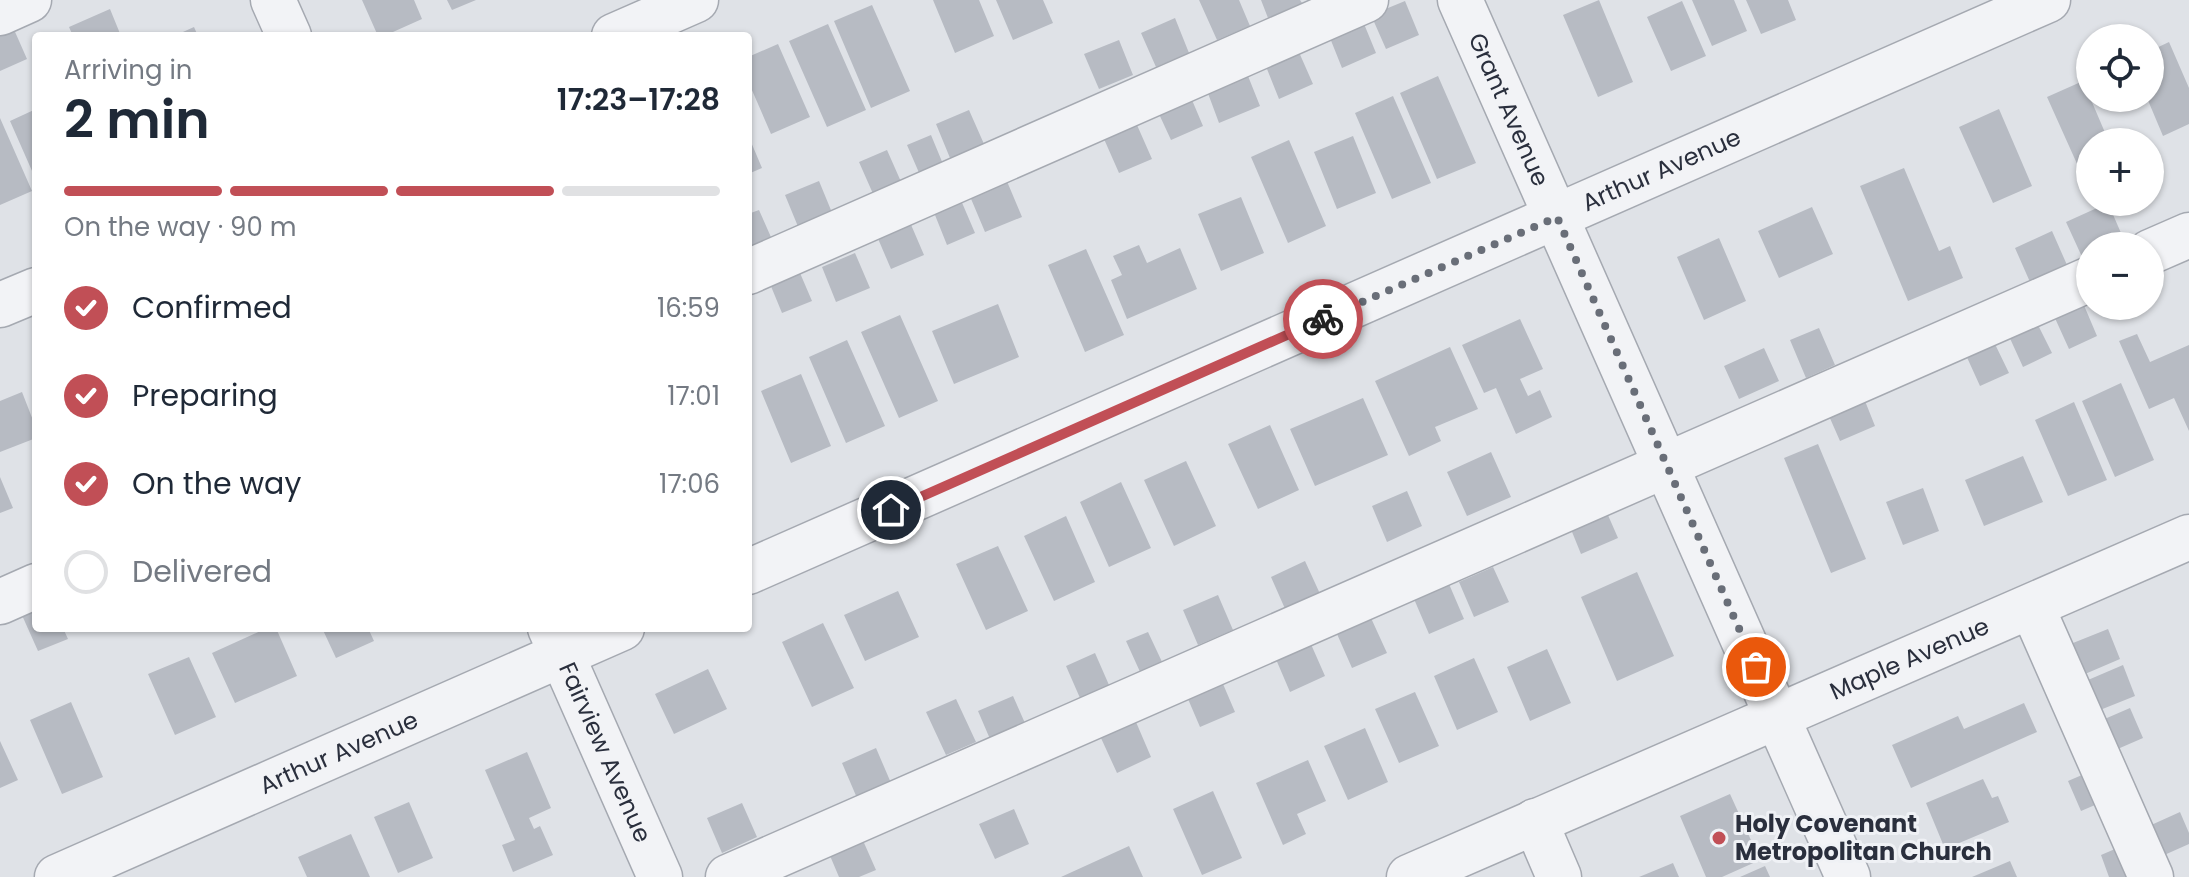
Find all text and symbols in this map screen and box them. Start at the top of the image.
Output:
map controls [2076,24,2164,320]
button: locate [2076,24,2164,112]
street label: Grant Avenue [1461,28,1557,191]
text: Arriving in [64,52,193,88]
text: 17:23–17:28 [557,78,720,121]
text: 2 min [64,83,210,156]
street label: Arthur Avenue [1577,120,1746,219]
button: + [2076,128,2164,216]
text: On the way · 90 m [64,209,297,245]
button: − [2076,232,2164,320]
courier [1283,279,1363,359]
icon: check [64,286,108,330]
text: Confirmed [132,286,292,329]
text: 16:59 [657,290,720,326]
icon: bike [1301,297,1345,341]
icon: check [64,374,108,418]
text: Preparing [132,374,278,417]
text: 17:01 [667,378,720,414]
icon: check [64,462,108,506]
text: On the way [132,462,301,505]
text: 17:06 [659,466,720,502]
pin [857,476,925,544]
icon: home [869,488,913,532]
text: Delivered [132,550,272,593]
street label: Maple Avenue [1825,609,1994,708]
pin [1722,633,1790,701]
icon: bag [1734,645,1778,689]
street label: Fairview Avenue [551,657,660,847]
street label: Arthur Avenue [254,703,423,802]
place label: Holy Covenant Metropolitan Church [1735,807,1992,868]
marker: Holy Covenant Metropolitan Church [1710,829,1728,847]

